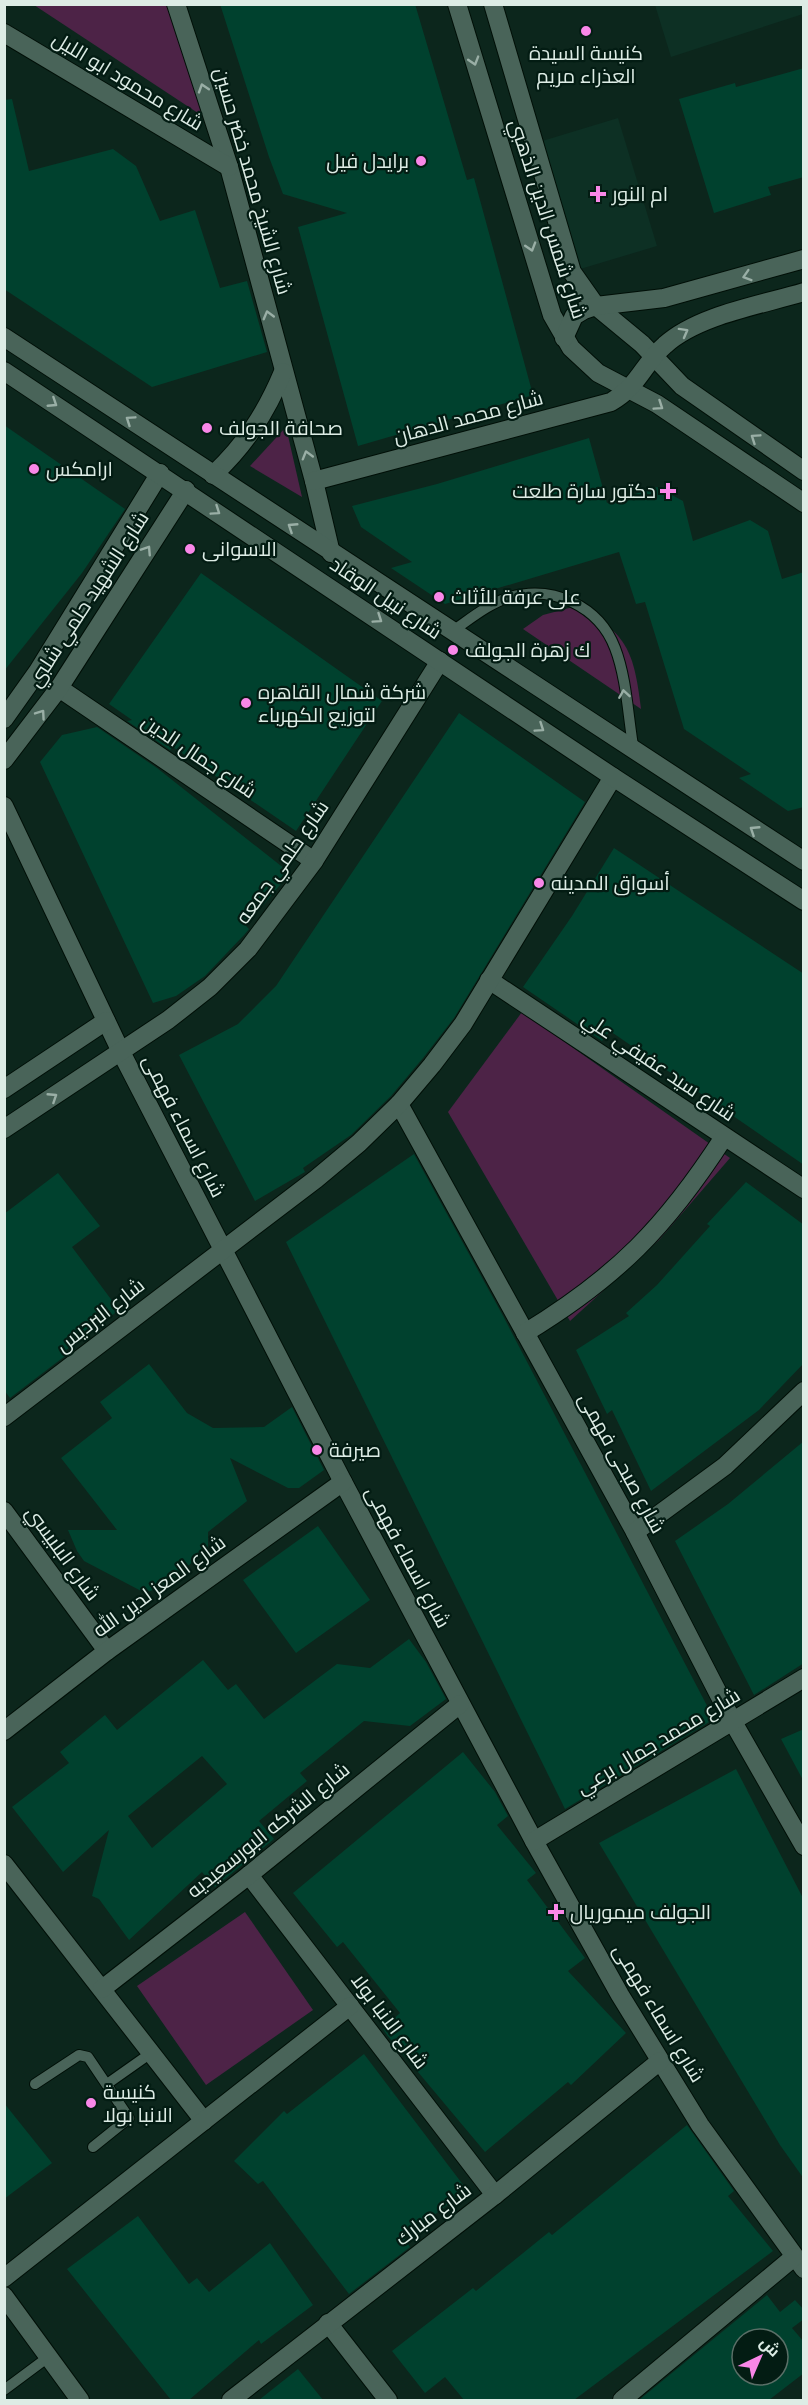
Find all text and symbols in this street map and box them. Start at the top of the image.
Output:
marker: كنيسة السيدة العذراء مريم [579,24,593,38]
street label: شارع محمود ابو الليل [47,26,208,137]
place label: كنيسة السيدة العذراء مريم [529,40,643,90]
one-way arrow [467,55,479,65]
street label: شارع الشيخ محمد خضر حسين [207,64,298,298]
one-way arrow [198,83,210,94]
street label: شارع شمس الدين الذهبي [501,116,593,323]
place label: برايدل فيل [326,148,409,174]
marker: برايدل فيل [414,154,428,168]
place label: ام النور [611,181,668,208]
marker: ام النور [589,185,607,203]
one-way arrow [524,241,536,252]
one-way arrow [743,269,753,281]
one-way arrow [263,311,275,321]
one-way arrow [678,328,688,339]
street label: شارع محمد الدهان [390,385,546,450]
one-way arrow [47,396,58,407]
one-way arrow [652,399,663,410]
place label: صحافة الجولف [219,415,343,440]
one-way arrow [125,416,136,427]
marker: صحافة الجولف [200,421,214,435]
one-way arrow [751,434,762,445]
one-way arrow [302,450,314,461]
place label: ارامكس [46,456,113,482]
marker: ارامكس [27,462,41,476]
place label: دكتور سارة طلعت [512,478,656,503]
marker: دكتور سارة طلعت [661,484,675,498]
one-way arrow [210,503,221,514]
street label: شارع الشهيد حلمي شلبي [22,506,157,693]
one-way arrow [288,524,299,535]
place label: الاسوانى [202,536,277,562]
marker: الاسوانى [183,542,197,556]
one-way arrow [140,546,151,557]
street label: شارع نبيل الوقاد [325,551,447,646]
place label: على عرفة للأثاث [451,584,581,610]
marker: على عرفة للأثاث [432,590,446,604]
one-way arrow [372,612,383,623]
place label: ك زهرة الجولف [465,637,590,662]
marker: ك زهرة الجولف [446,643,460,657]
place label: شركة شمال القاهره لتوزيع الكهرباء [258,679,426,729]
one-way arrow [619,690,631,699]
marker: شركة شمال القاهره لتوزيع الكهرباء [239,696,253,710]
street label: شارع جمال الدين [136,708,261,805]
one-way arrow [34,709,45,720]
one-way arrow [533,721,544,732]
street label: شارع حلمي جمعه [230,795,337,931]
one-way arrow [750,825,760,837]
place label: أسواق المدينه [551,870,670,896]
marker: أسواق المدينه [532,876,546,890]
street label: شارع سيد عفيفي علي [575,1005,741,1130]
street label: شارع اسماء فهمى [136,1050,231,1202]
one-way arrow [47,1093,58,1104]
street label: شارع البرديس [50,1272,150,1359]
street label: شارع صبحى فهمى [572,1388,671,1538]
place label: صيرفة [329,1437,381,1462]
marker: صيرفة [310,1443,324,1457]
street label: شارع اسماء فهمى [359,1482,456,1633]
street label: شارع البلبيسي [18,1500,106,1607]
street label: شارع المعز لدين الله [87,1529,231,1644]
street label: شارع محمد جمال برعي [571,1682,746,1803]
street label: شارع الشركه البورسعيديه [181,1756,355,1905]
place label: الجولف ميموريال [570,1899,711,1925]
marker: الجولف ميموريال [547,1903,565,1921]
street label: شارع اسماء فهمى [607,1939,711,2087]
street label: شارع الانبا بولا [345,1968,435,2075]
place label: كنيسة الانبا بولا [103,2079,173,2127]
marker: كنيسة الانبا بولا [84,2096,98,2110]
street label: شارع مبارك [390,2177,477,2252]
north arrow [730,2327,790,2387]
text: ش [756,2332,785,2361]

